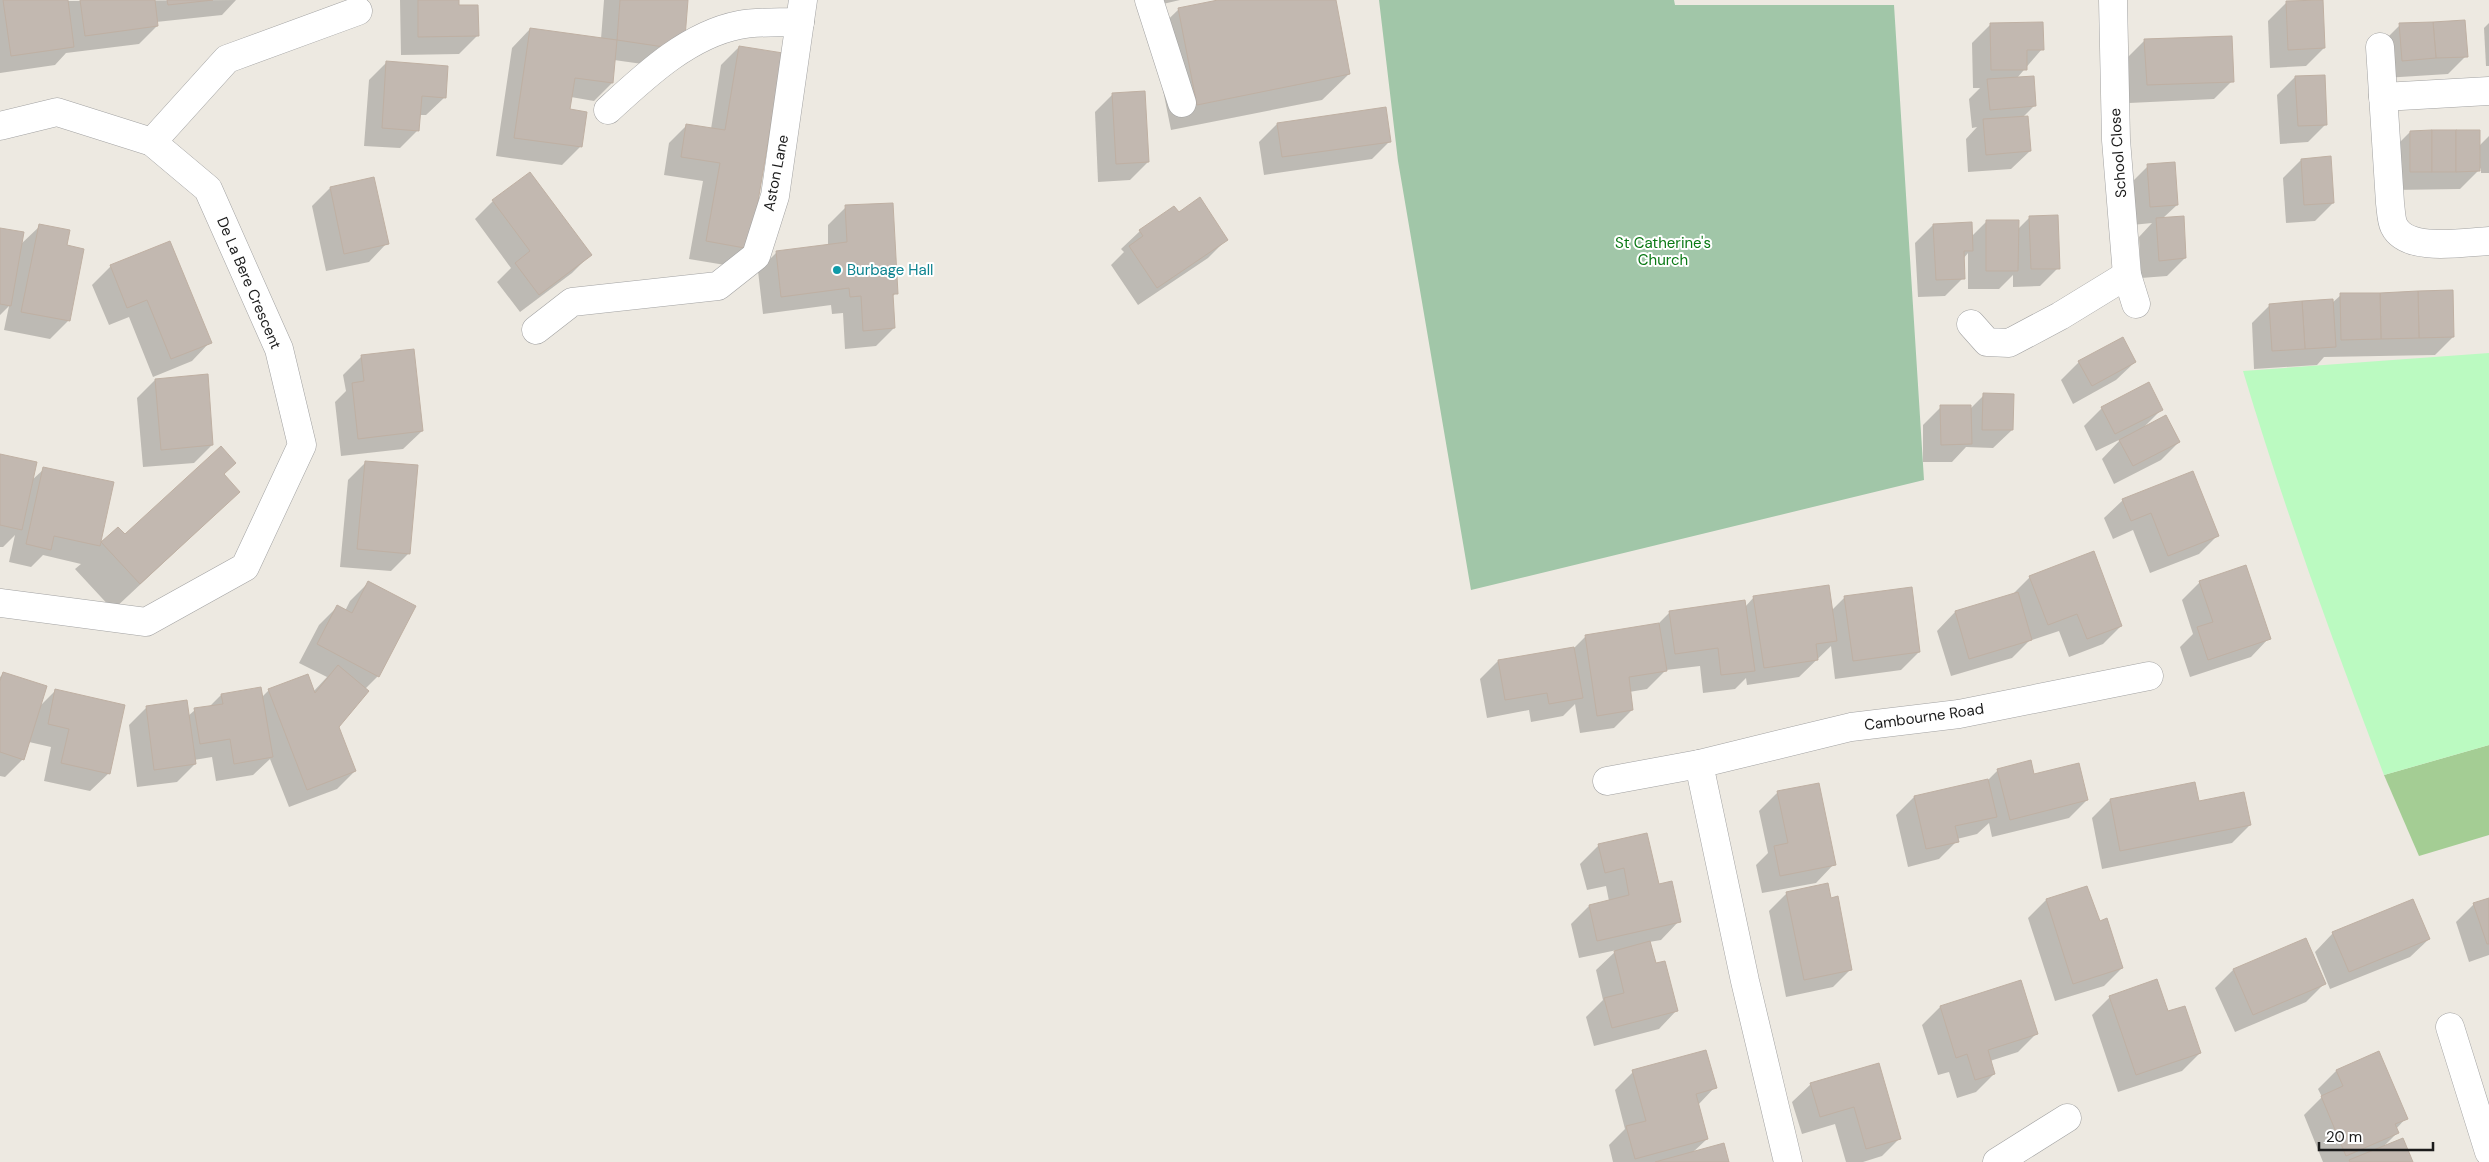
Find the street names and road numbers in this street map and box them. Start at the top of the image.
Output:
street label: School Close [2105,107,2131,199]
street label: Aston Lane [759,133,793,213]
street label: De La Bere Crescent [212,214,286,352]
street label: Cambourne Road [1863,699,1985,735]

